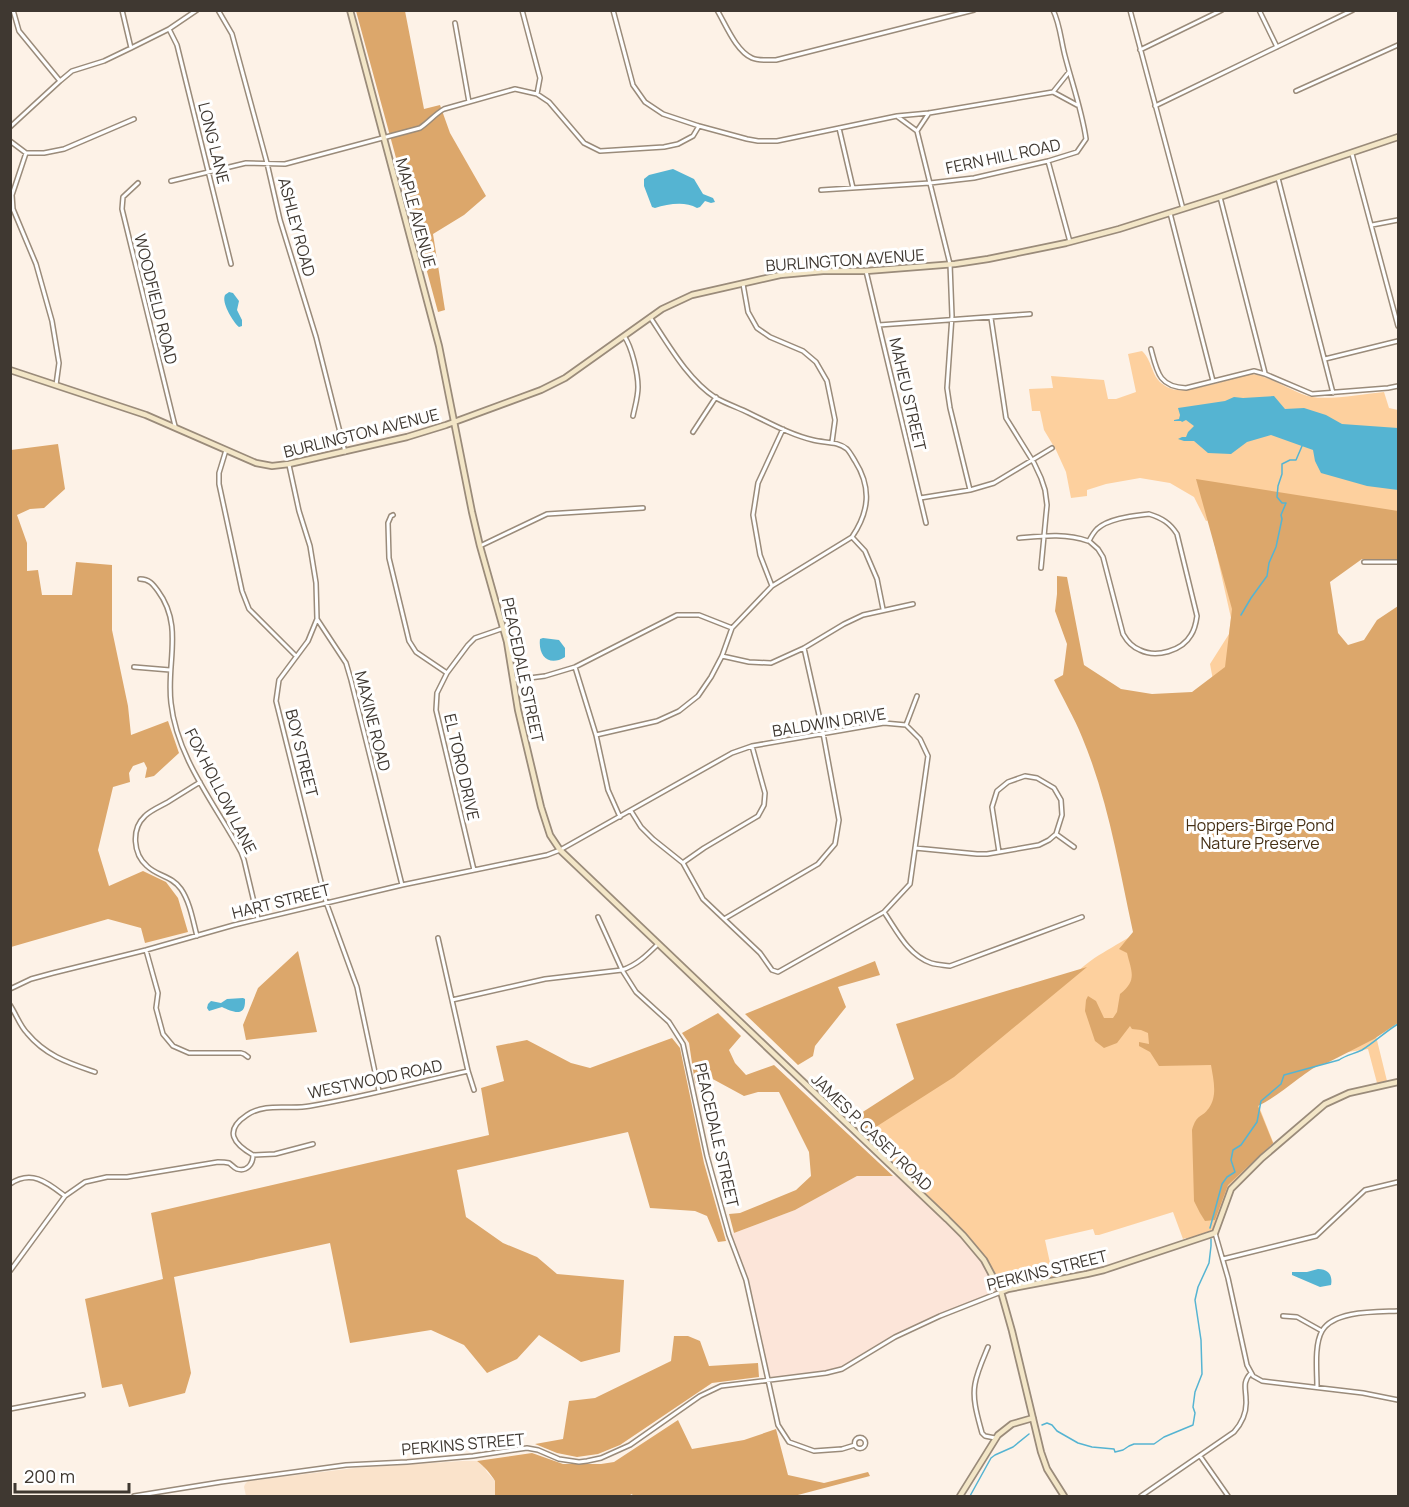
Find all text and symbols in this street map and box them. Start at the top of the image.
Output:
street label: LONG LANE [193,100,235,186]
street label: FERN HILL ROAD [943,133,1063,179]
street label: MAPLE AVENUE [391,156,441,270]
street label: ASHLEY ROAD [273,175,321,279]
street label: WOODFIELD ROAD [129,231,183,367]
street label: BURLINGTON AVENUE [765,243,925,277]
street label: MAHEU STREET [884,335,932,453]
street label: BURLINGTON AVENUE [281,403,441,463]
street label: PEACEDALE STREET [497,596,549,745]
street label: MAXINE ROAD [350,669,396,774]
street label: BALDWIN DRIVE [771,702,887,742]
street label: BOY STREET [280,707,324,800]
street label: EL TORO DRIVE [439,711,485,823]
street label: FOX HOLLOW LANE [180,725,262,857]
park label: Hoppers-Birge Pond Nature Preserve [1186,814,1334,854]
street label: HART STREET [229,878,333,924]
street label: WESTWOOD ROAD [306,1054,445,1104]
street label: PEACEDALE STREET [690,1061,744,1210]
street label: JAMES P. CASEY ROAD [807,1068,938,1196]
street label: PERKINS STREET [984,1244,1110,1296]
street label: PERKINS STREET [401,1428,526,1460]
scale bar [15,1456,129,1494]
text: 200 m [24,1464,75,1488]

